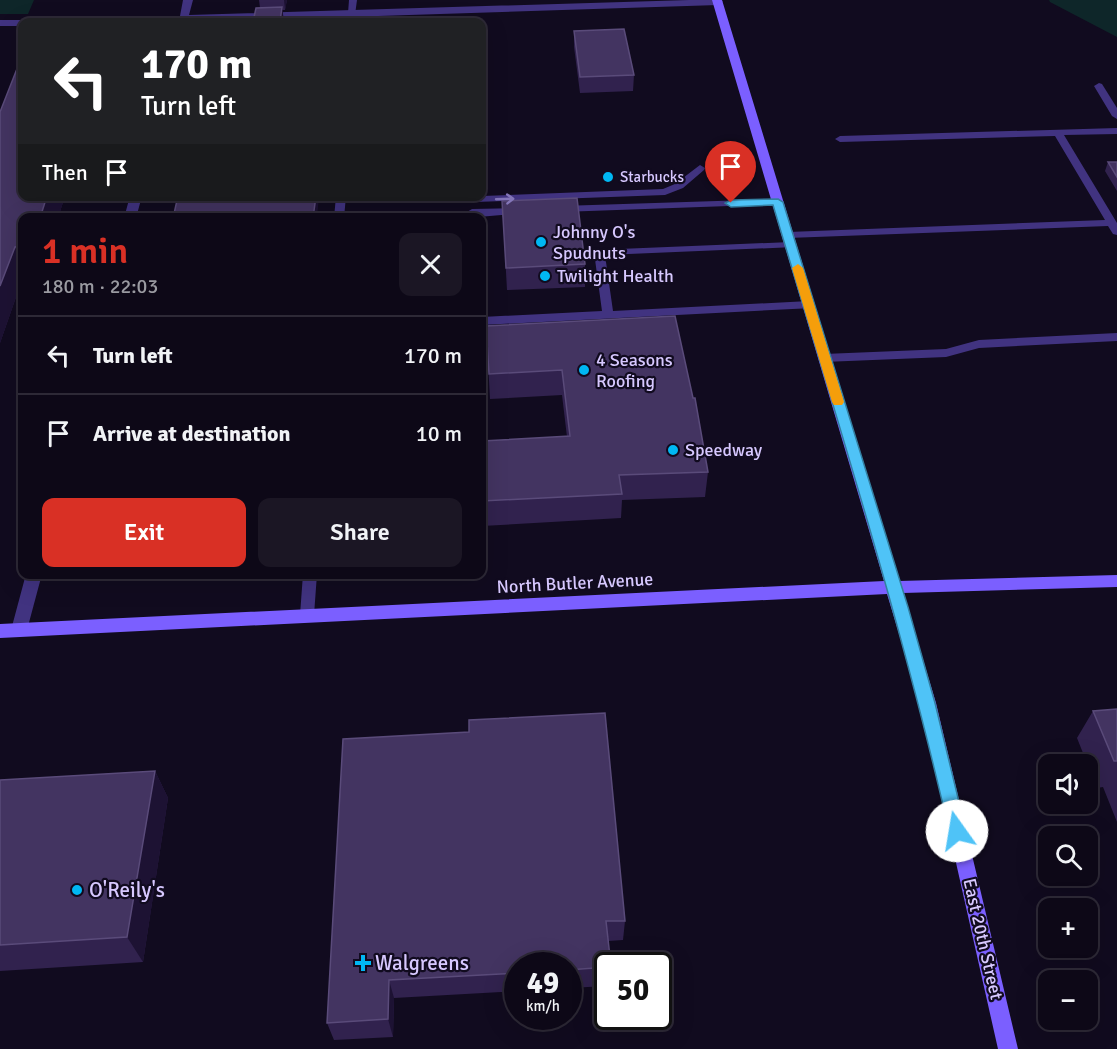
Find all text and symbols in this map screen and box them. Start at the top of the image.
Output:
text: 170 m [141,39,252,90]
icon: left [42,42,120,120]
text: Turn left [141,90,236,123]
pin [705,141,756,203]
icon: arrive [714,150,747,183]
icon: arrive [100,156,133,189]
text: Then [42,159,88,186]
place label: Starbucks [620,168,684,186]
marker: Starbucks [601,170,615,184]
one-way arrow [494,193,514,204]
place label: Johnny O's Spudnuts [553,221,635,264]
text: 1 min [42,229,128,274]
button: close [399,233,462,296]
marker: Johnny O's Spudnuts [534,235,548,249]
place label: Twilight Health [557,265,674,287]
marker: Twilight Health [538,269,552,283]
text: 180 m · 22:03 [42,274,158,299]
icon: left [42,339,75,372]
text: Turn left [93,342,173,369]
text: 170 m [404,342,462,369]
place label: 4 Seasons Roofing [596,349,673,392]
marker: 4 Seasons Roofing [577,363,591,377]
icon: arrive [42,417,75,450]
text: Arrive at destination [93,420,290,447]
text: 10 m [416,420,462,447]
place label: Speedway [685,439,763,461]
marker: Speedway [666,443,680,457]
button: Exit [42,498,246,567]
button: Share [258,498,462,567]
street label: North Butler Avenue [496,568,654,598]
map controls [1038,754,1098,1030]
button: sound [1038,754,1098,814]
position arrow [925,799,989,863]
button: search [1038,826,1098,886]
street label: East 20th Street [958,876,1008,1002]
place label: O'Reily's [89,877,165,903]
marker: O'Reily's [70,883,84,897]
button: + [1038,898,1098,958]
place label: Walgreens [375,950,469,976]
speed limit sign: 50 [594,952,672,1030]
marker: Walgreens [356,956,370,970]
text: 49 [527,965,559,1002]
button: − [1038,970,1098,1030]
text: km/h [526,997,560,1015]

